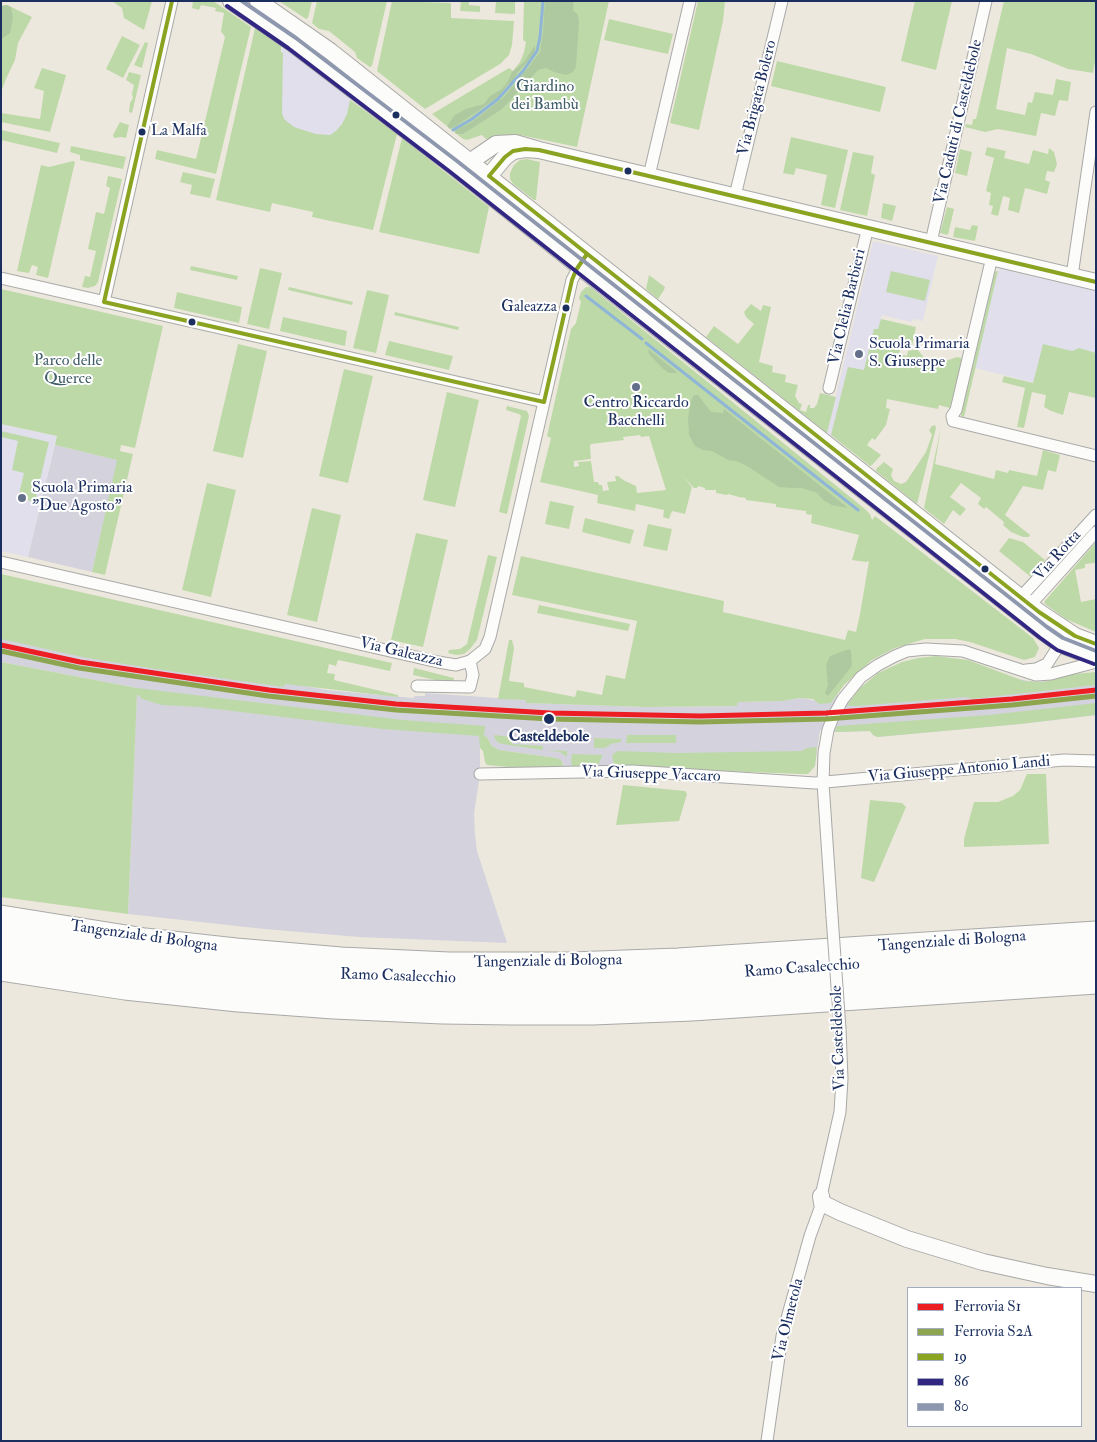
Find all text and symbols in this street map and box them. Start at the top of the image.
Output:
street label: Via Brigata Bolero [734,38,782,158]
street label: Via Caduti di Casteldebole [931,38,987,206]
park label: Giardino dei Bambù [511,78,579,116]
unlabelled marker [391,110,401,120]
place label: La Malfa [151,123,207,141]
marker: La Malfa [137,127,147,137]
unlabelled marker [623,166,633,176]
street label: Via Clelia Barbieri [825,247,871,367]
place label: Galeazza [501,299,557,317]
marker: Galeazza [561,303,571,313]
unlabelled marker [187,317,197,327]
place label: Scuola Primaria S. Giuseppe [869,335,969,373]
marker: Scuola Primaria S. Giuseppe [853,348,865,360]
park label: Parco delle Querce [34,352,102,390]
marker: Centro Riccardo Bacchelli [630,381,642,393]
place label: Centro Riccardo Bacchelli [583,394,689,432]
place label: Scuola Primaria "Due Agosto" [32,479,132,517]
marker: Scuola Primaria "Due Agosto" [16,492,28,504]
street label: Via Rotta [1030,527,1086,585]
unlabelled marker [980,564,990,574]
street label: Via Galeazza [358,634,444,672]
marker: Casteldebole [542,712,556,726]
place label: Casteldebole [509,728,589,748]
street label: Via Giuseppe Antonio Landi [867,752,1051,788]
street label: Via Giuseppe Vaccaro [581,763,721,787]
street label: Tangenziale di Bologna [69,917,219,957]
street label: Tangenziale di Bologna [877,927,1027,957]
street label: Tangenziale di Bologna [474,951,622,973]
street label: Ramo Casalecchio [744,955,860,983]
street label: Ramo Casalecchio [340,965,456,989]
street label: Via Casteldebole [828,985,850,1091]
street label: Via Olmetola [769,1276,809,1364]
legend [907,1287,1082,1427]
text: Ferrovia S1 [954,1297,1021,1316]
text: Ferrovia S2A [954,1322,1033,1341]
text: 19 [954,1347,967,1366]
text: 86 [954,1372,969,1391]
text: 80 [954,1397,969,1416]

